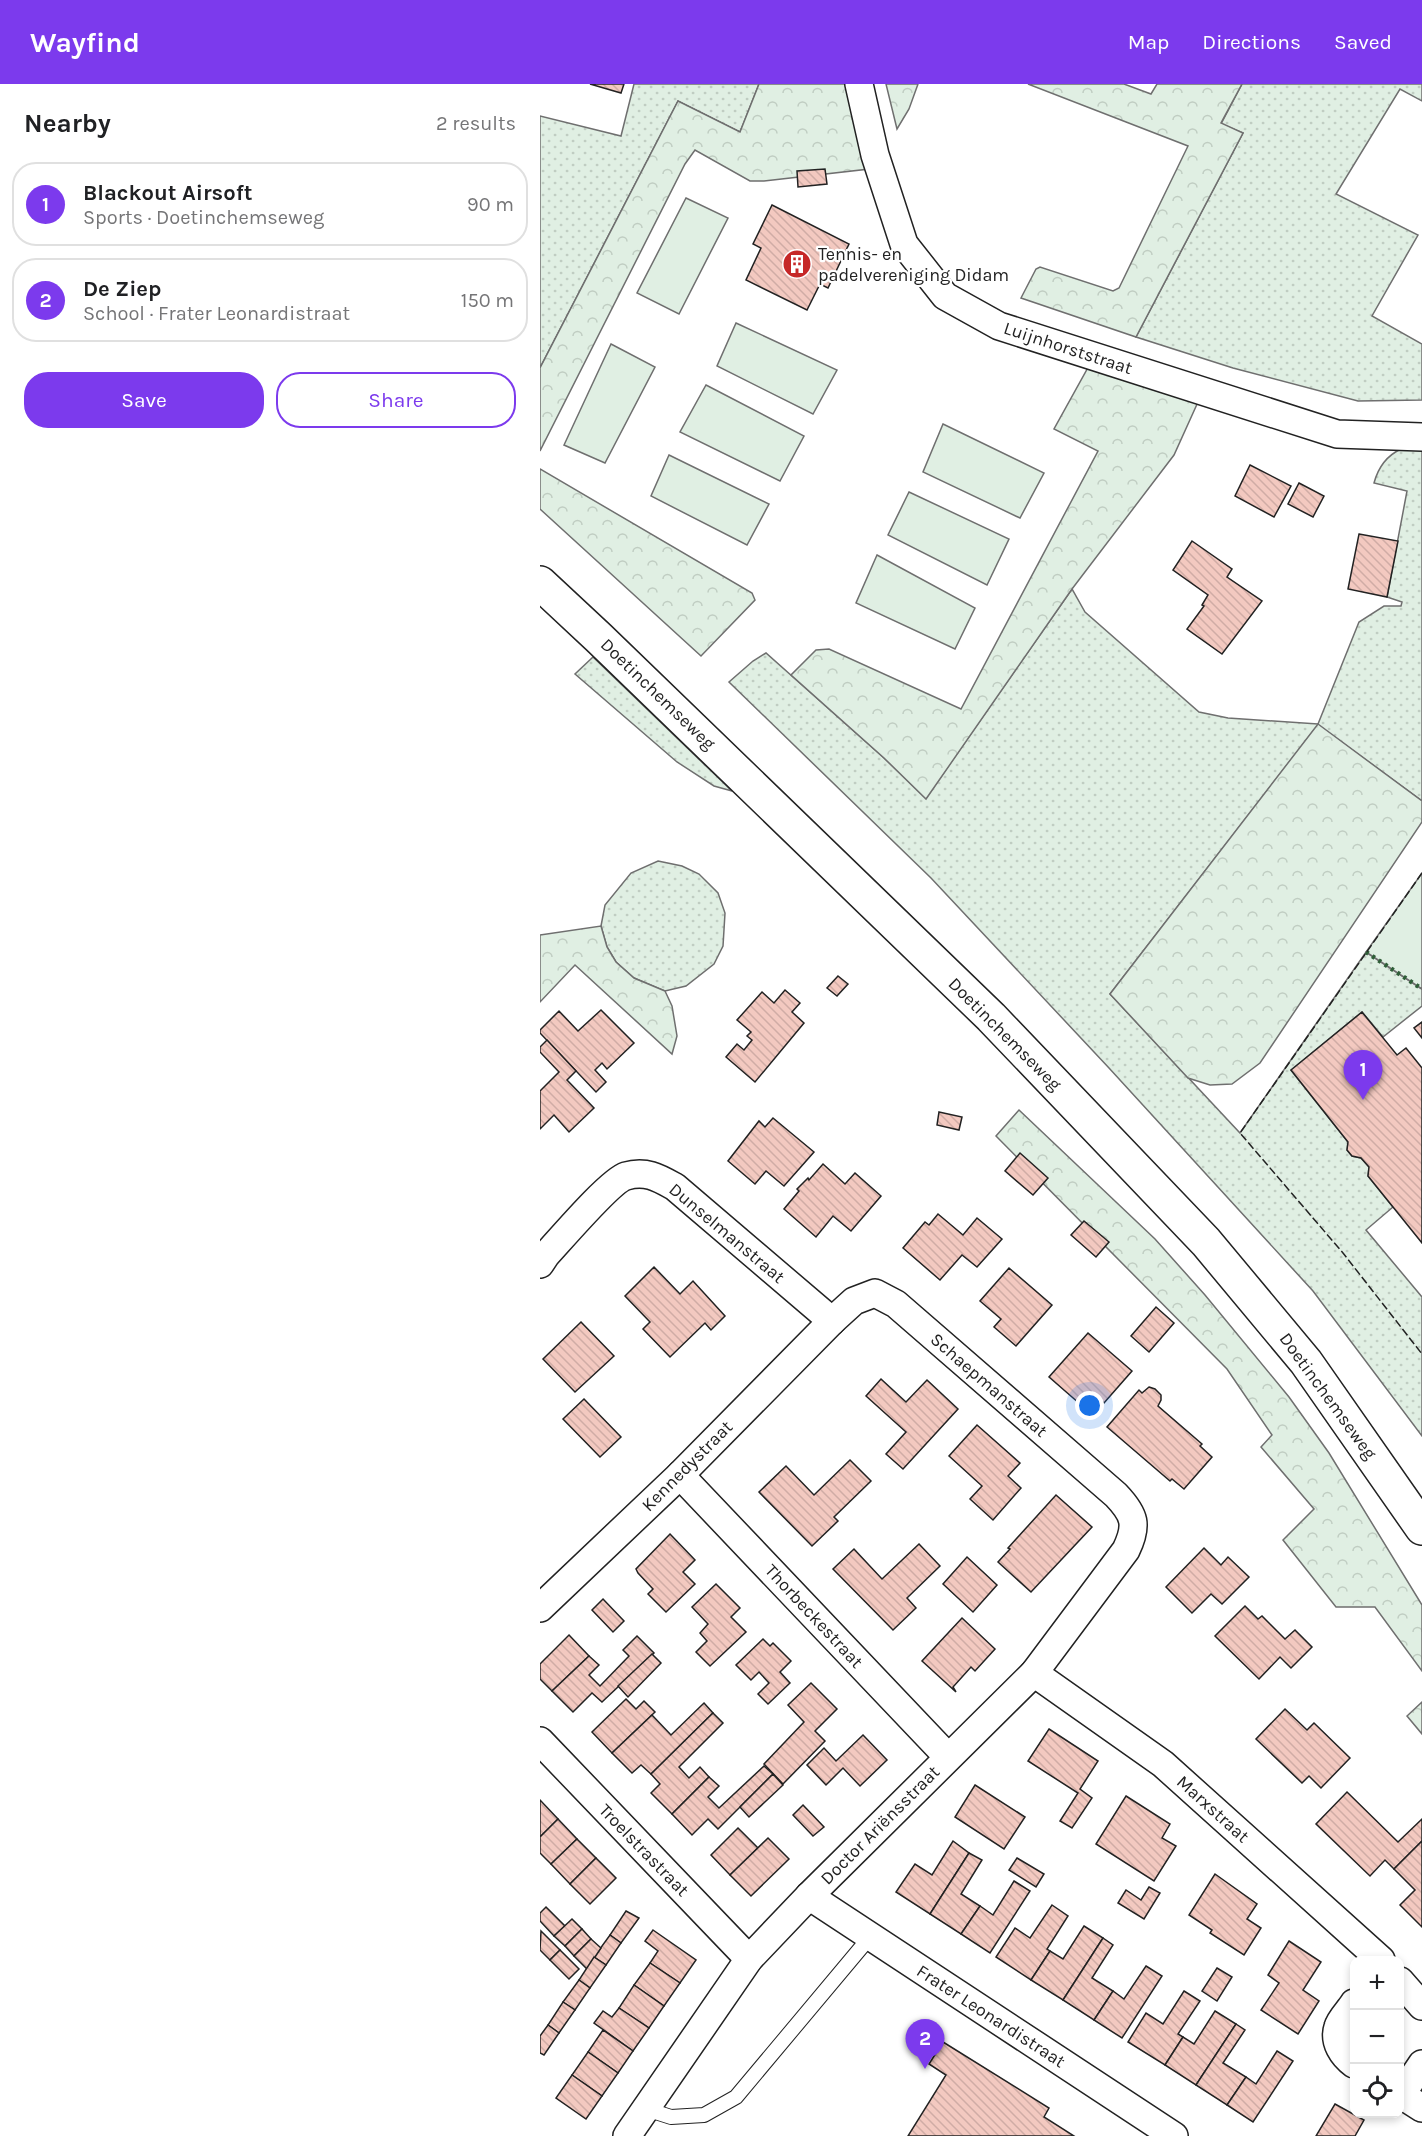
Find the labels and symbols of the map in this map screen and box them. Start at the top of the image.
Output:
place label: Tennis- en padelvereniging Didam [818,243,1009,286]
building icon: Tennis- en padelvereniging Didam [781,248,813,280]
street label: Luijnhorststraat [1001,317,1135,379]
street label: Doetinchemseweg [596,634,720,754]
street label: Doetinchemseweg [944,973,1066,1095]
pin: 1 [1344,1050,1382,1100]
street label: Dunselmanstraat [665,1178,790,1288]
street label: Schaepmanstraat [926,1328,1052,1442]
street label: Doetinchemseweg [1275,1328,1381,1464]
your location [1075,1391,1104,1420]
street label: Kennedystraat [637,1416,737,1516]
street label: Thorbeckestraat [760,1559,868,1673]
street label: Doctor Ariënsstraat [816,1761,944,1889]
street label: Marxstraat [1172,1771,1254,1847]
street label: Troelstrastraat [594,1799,694,1901]
street label: Frater Leonardistraat [913,1960,1070,2072]
pin: 2 [906,2020,944,2069]

